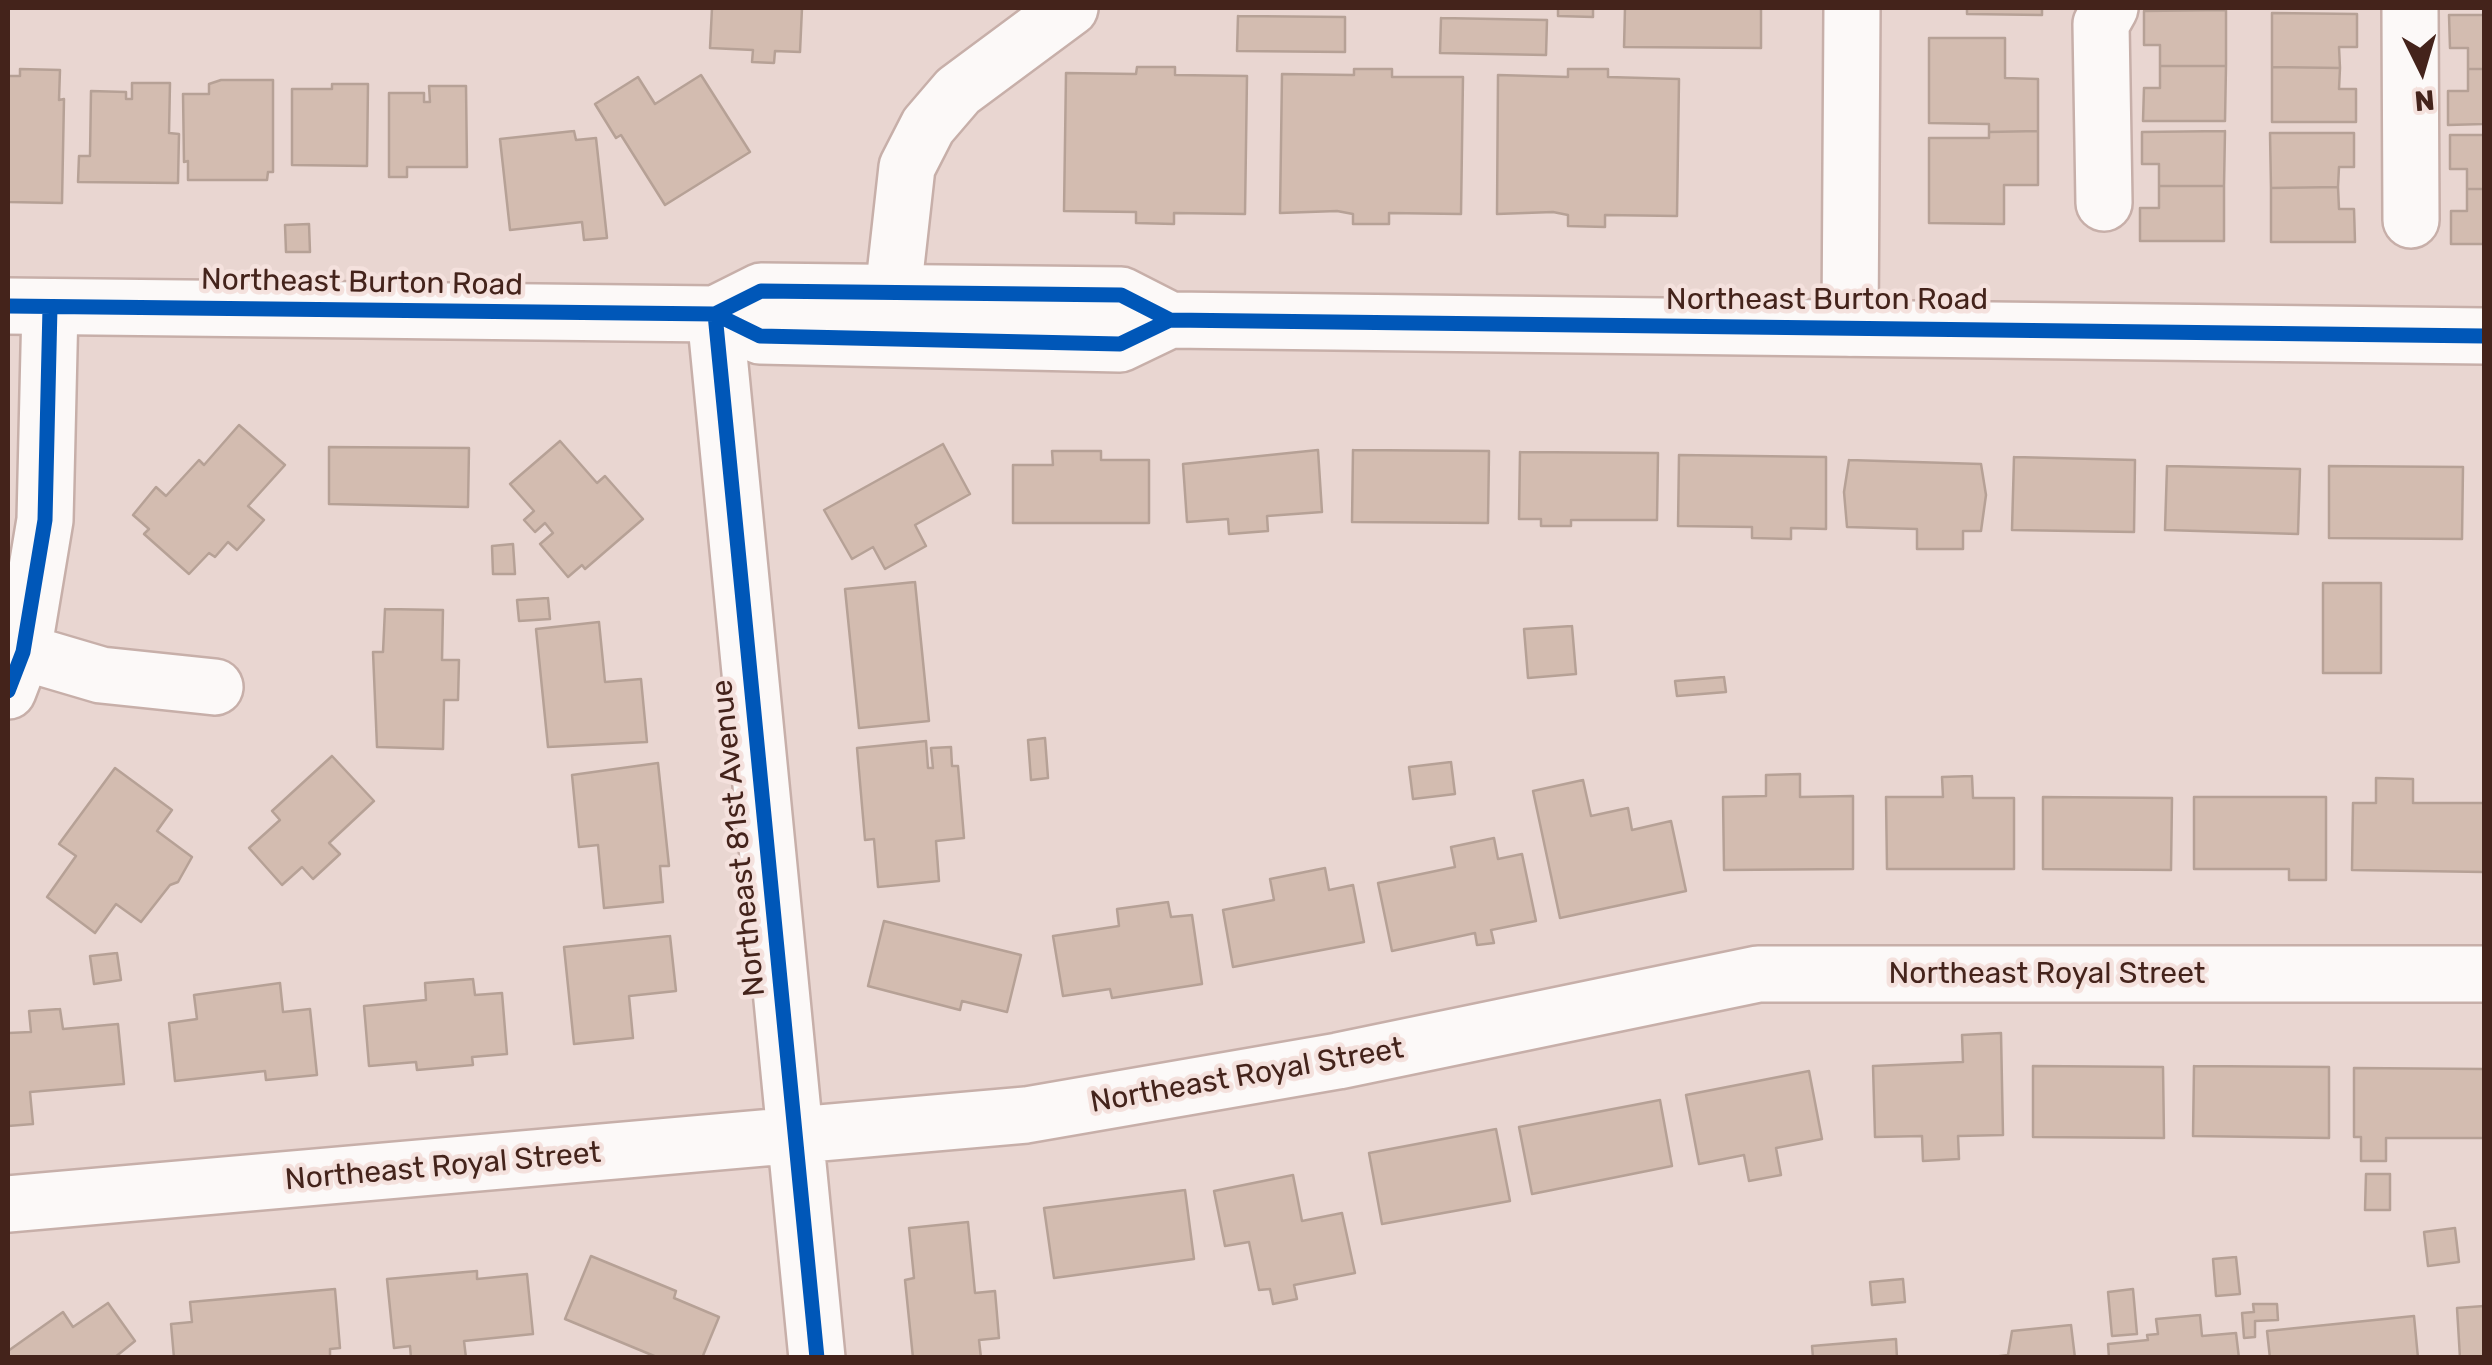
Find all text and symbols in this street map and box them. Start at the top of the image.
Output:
north arrow [2372,20,2472,120]
text: N [2413,83,2436,118]
street label: Northeast Burton Road [201,262,523,304]
street label: Northeast Burton Road [1666,282,1988,318]
street label: Northeast 81st Avenue [704,678,774,998]
street label: Northeast Royal Street [1888,956,2206,992]
street label: Northeast Royal Street [1088,1031,1406,1121]
street label: Northeast Royal Street [283,1135,603,1199]

